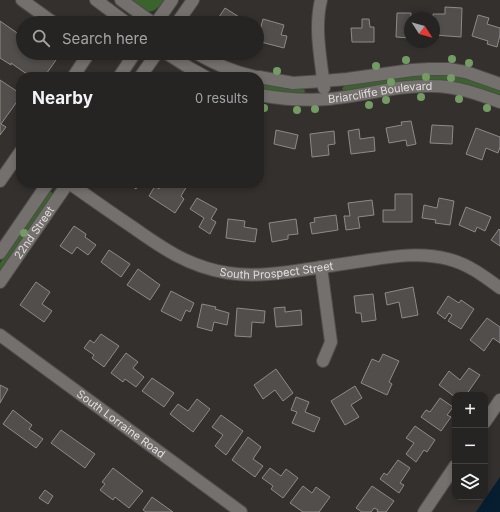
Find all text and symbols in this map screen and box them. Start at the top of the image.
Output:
north arrow [404,12,440,48]
search box [16,16,264,60]
icon: search [30,27,52,49]
text: Search here [62,29,148,48]
street label: Briarcliffe Boulevard [327,79,432,106]
text: Nearby [32,88,93,108]
text: 0 results [195,90,248,106]
street label: 22nd Street [11,203,57,262]
street label: South Prospect Street [218,258,334,282]
street label: South Lorraine Road [74,387,168,461]
map controls [452,392,488,500]
button: + [452,392,488,428]
button: − [452,428,488,464]
button: layers [452,464,488,500]

